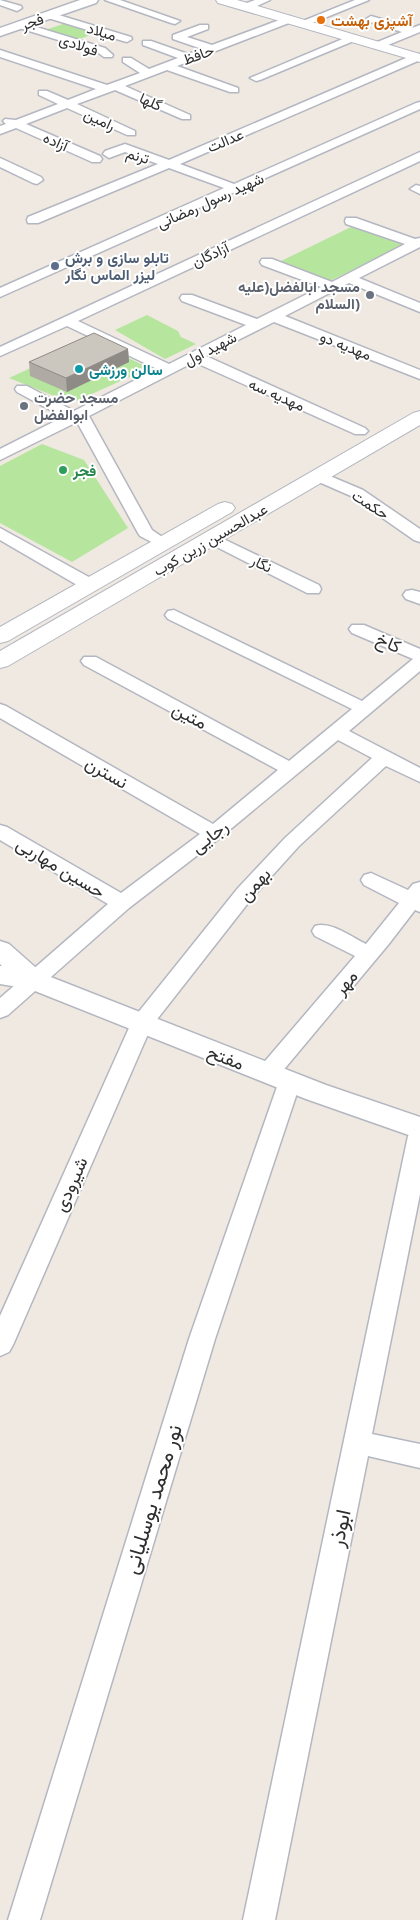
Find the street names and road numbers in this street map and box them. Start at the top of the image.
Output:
street label: فجر [17,8,46,35]
street label: میلاد [85,17,119,45]
street label: فولادی [57,28,101,61]
street label: حافظ [179,39,217,69]
street label: گلها [137,87,166,115]
street label: رامین [81,103,119,136]
street label: عدالت [204,123,246,157]
street label: آزاده [40,127,73,156]
street label: ترنم [124,142,152,169]
street label: شهید رسول رمضانی [153,167,267,234]
street label: آزادگان [188,236,233,271]
street label: شهید اول [180,326,240,370]
street label: مهدیه دو [317,326,375,364]
street label: مهدیه سه [246,373,308,415]
street label: حکمت [349,485,393,523]
street label: عبدالحسین زرین کوب [149,498,271,581]
street label: نگار [247,549,276,577]
street label: کاخ [373,626,405,659]
street label: متین [168,696,212,734]
street label: نسترن [81,750,133,794]
street label: رجایی [185,814,233,858]
street label: حسین مهاربی [12,831,110,903]
street label: بهمن [233,862,275,906]
street label: مهر [327,965,362,1000]
street label: مفتح [204,1039,248,1076]
street label: شیرودی [47,1153,93,1215]
street label: نور محمد یوسلیانی [116,1421,188,1577]
street label: ابوذر [321,1507,357,1550]

